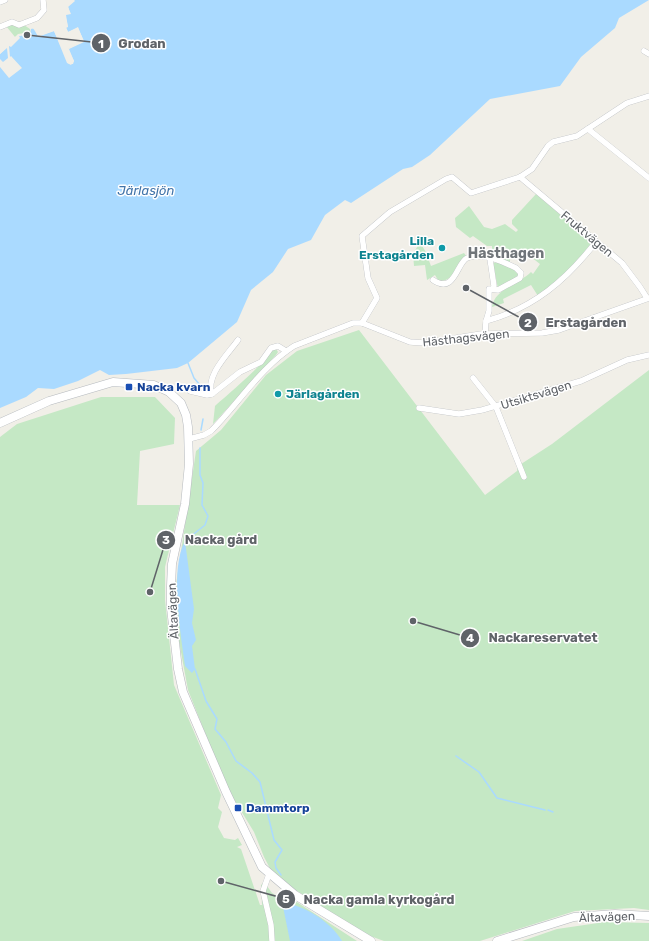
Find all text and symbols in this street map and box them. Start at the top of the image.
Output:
callout: Grodan [91,31,174,56]
text: Grodan [118,36,166,51]
text: 1 [98,37,104,51]
water label: Järlasjön [118,183,175,198]
street label: Fruktvägen [558,208,616,260]
place label: Lilla Erstagården [359,234,434,262]
marker: Lilla Erstagården [437,243,447,253]
district label: Hästhagen [468,245,544,262]
callout: Erstagården [518,310,635,335]
text: Erstagården [545,315,627,330]
text: 2 [524,316,532,330]
street label: Hästhagsvägen [422,326,510,350]
street label: Utsiktsvägen [499,378,573,412]
place label: Nacka kvarn [137,380,211,394]
marker: Nacka kvarn [124,382,134,392]
place label: Järlagården [286,387,360,401]
marker: Järlagården [273,389,283,399]
callout: Nacka gård [156,527,265,552]
text: Nacka gård [185,532,257,547]
text: 3 [162,533,170,547]
street label: Ältavägen [165,583,181,639]
callout: Nackareservatet [460,625,605,650]
text: Nackareservatet [488,630,598,645]
text: 4 [466,631,474,645]
place label: Dammtorp [246,801,310,815]
marker: Dammtorp [233,803,243,813]
callout: Nacka gamla kyrkogård [276,887,463,912]
text: 5 [282,892,290,906]
text: Nacka gamla kyrkogård [303,892,455,907]
street label: Ältavägen [579,909,635,925]

